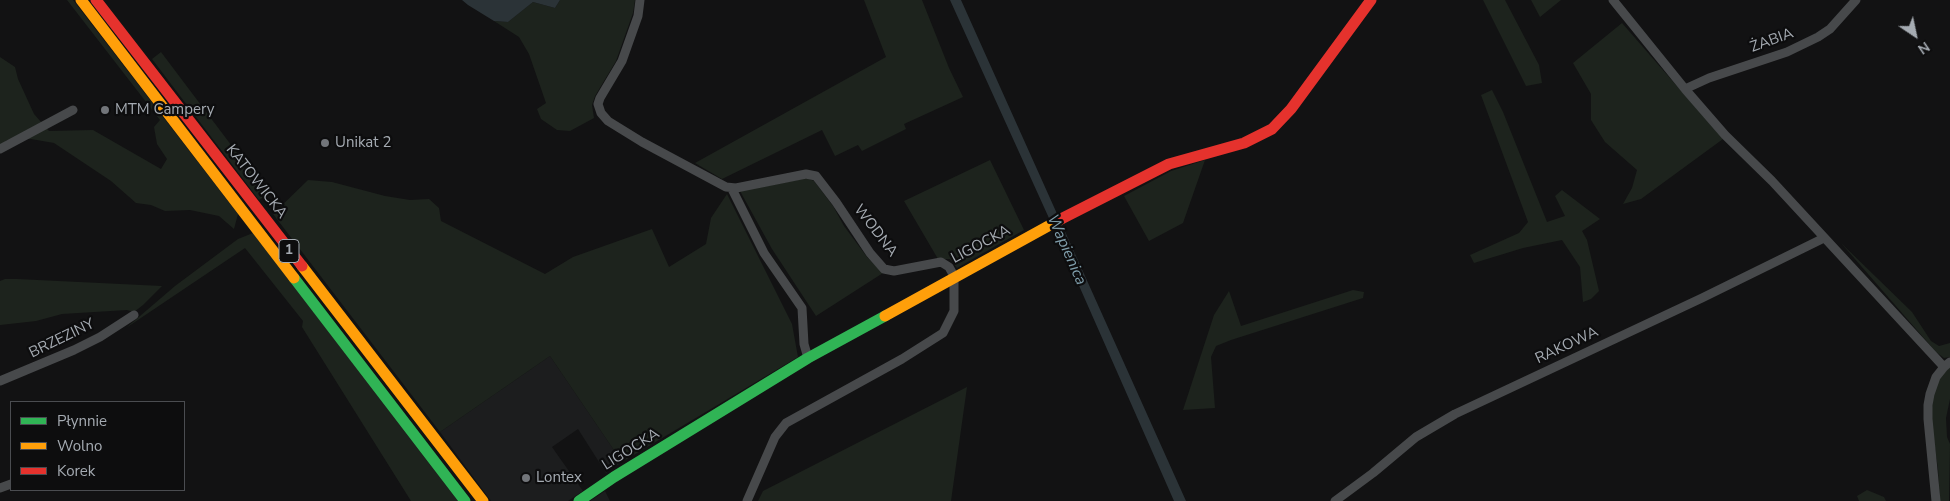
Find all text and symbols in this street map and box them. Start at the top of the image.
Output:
north arrow [1890,10,1940,60]
street label: ŻABIA [1748,25,1796,57]
text: N [1914,37,1933,59]
place label: MTM Campery [115,101,214,119]
marker: MTM Campery [99,104,111,116]
place label: Unikat 2 [335,134,391,152]
marker: Unikat 2 [319,137,331,149]
street label: KATOWICKA [222,142,290,222]
street label: WODNA [849,201,901,261]
water label: Wapienica [1042,212,1090,288]
street label: LIGOCKA [948,222,1014,268]
road number: 1 [279,240,299,262]
street label: BRZEZINY [26,315,98,363]
street label: RAKOWA [1533,324,1601,368]
legend [10,401,185,491]
text: Płynnie [57,411,107,431]
street label: LIGOCKA [599,425,663,475]
text: Wolno [57,436,102,456]
text: Korek [57,461,95,481]
place label: Lontex [536,469,582,487]
marker: Lontex [520,472,532,484]

